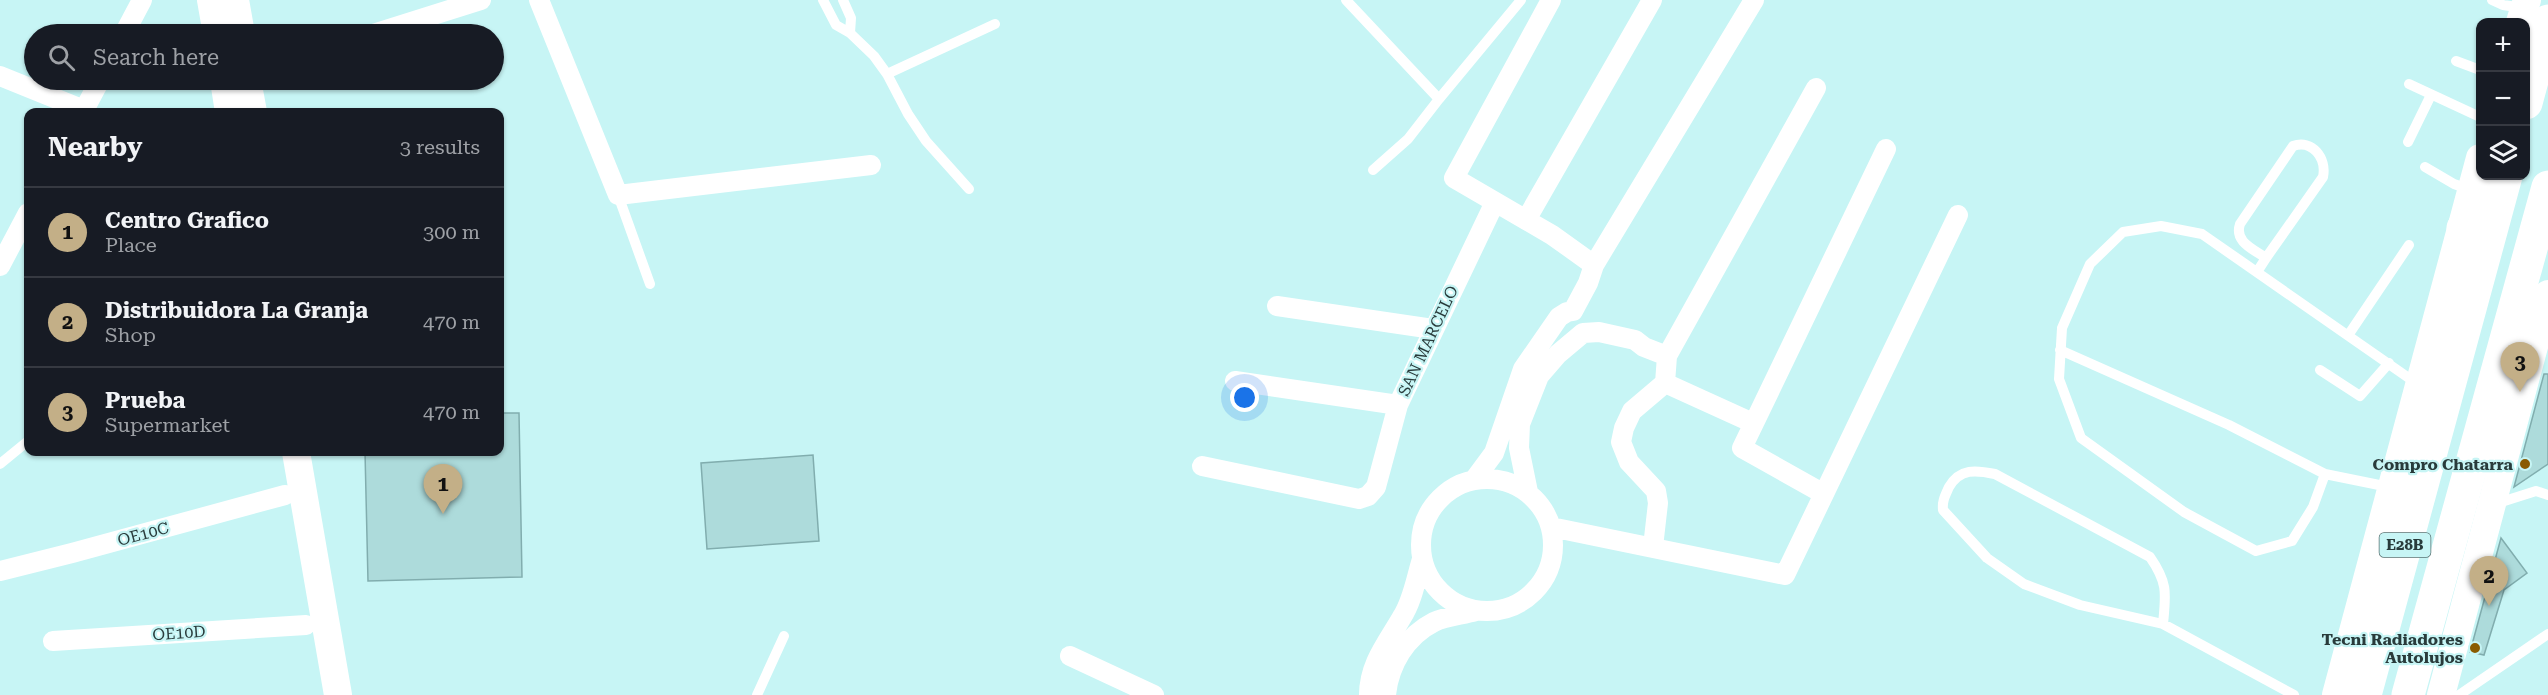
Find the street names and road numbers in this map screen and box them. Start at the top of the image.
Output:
street label: SAN MARCELO [1394,283,1462,399]
street label: OE10C [115,518,171,550]
road number: E28B [2380,533,2430,557]
street label: OE10D [152,622,206,644]

